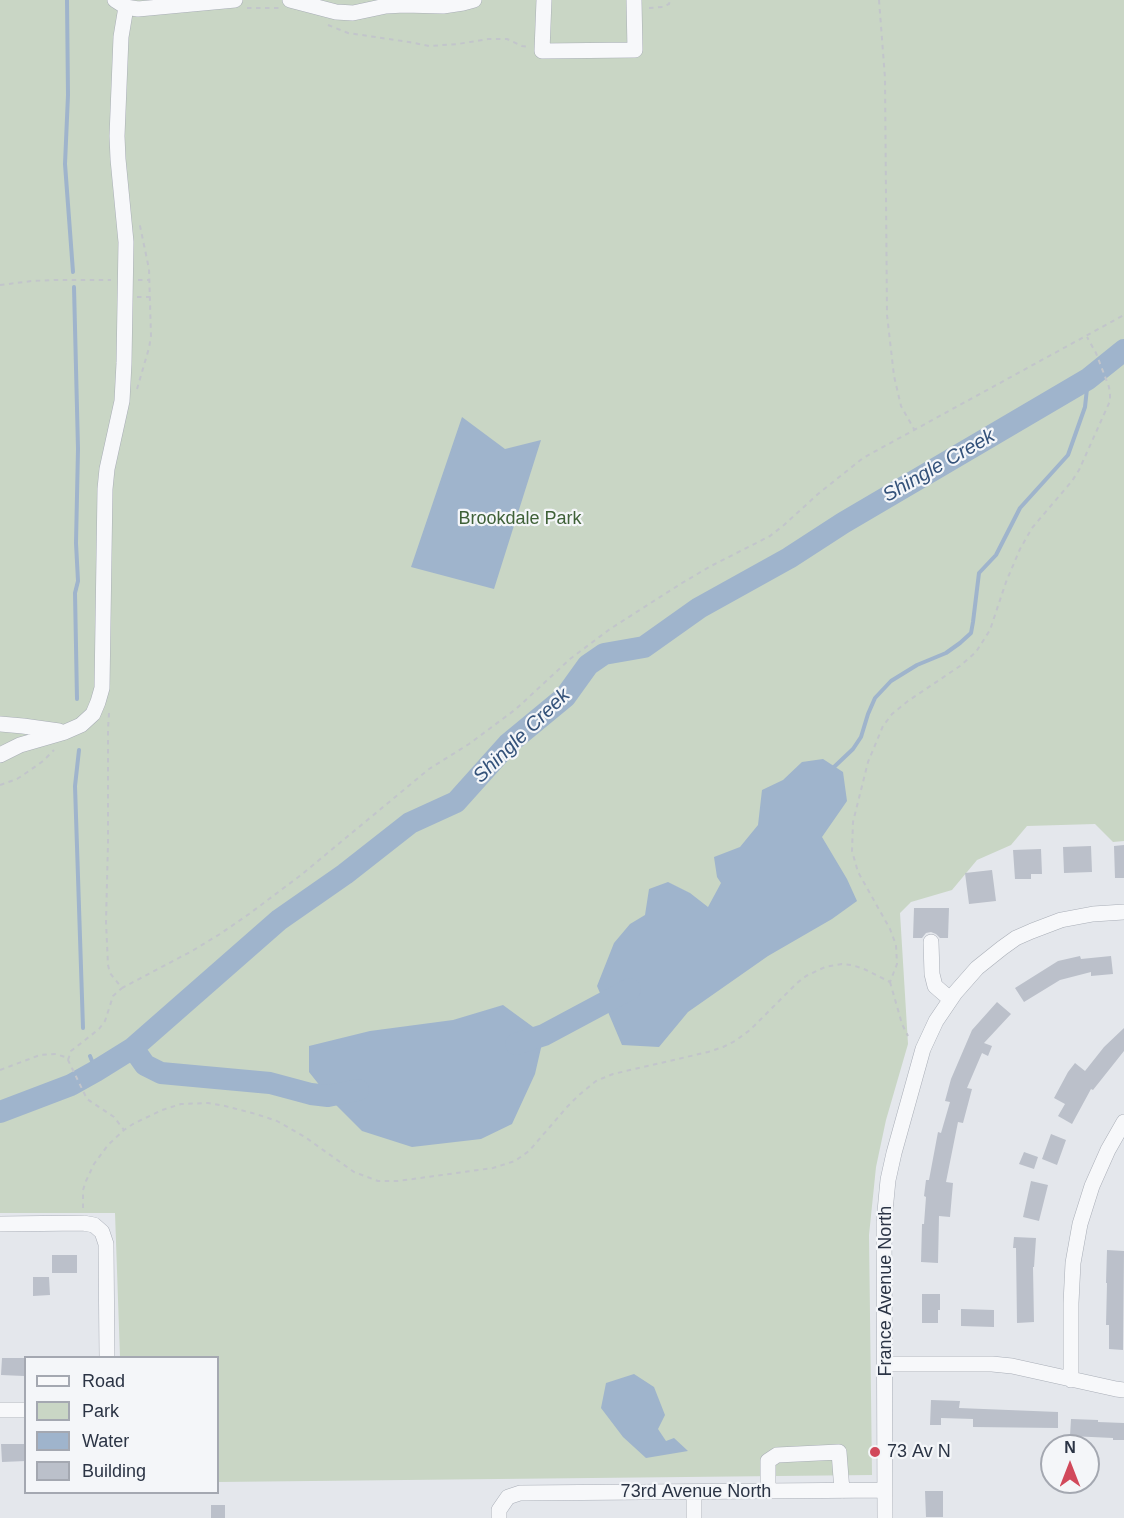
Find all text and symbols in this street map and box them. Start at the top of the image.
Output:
water label: Shingle Creek [879,424,999,508]
park label: Brookdale Park [458,508,582,530]
water label: Shingle Creek [468,684,576,788]
street label: France Avenue North [875,1206,897,1376]
legend [24,1356,219,1494]
text: Road [82,1371,125,1391]
text: Park [82,1401,119,1421]
text: Water [82,1431,129,1451]
north arrow [1040,1434,1100,1494]
text: N [1064,1439,1076,1456]
place label: 73 Av N [887,1441,951,1463]
marker: 73 Av N [868,1445,882,1459]
text: Building [82,1461,146,1481]
street label: 73rd Avenue North [621,1481,771,1503]

